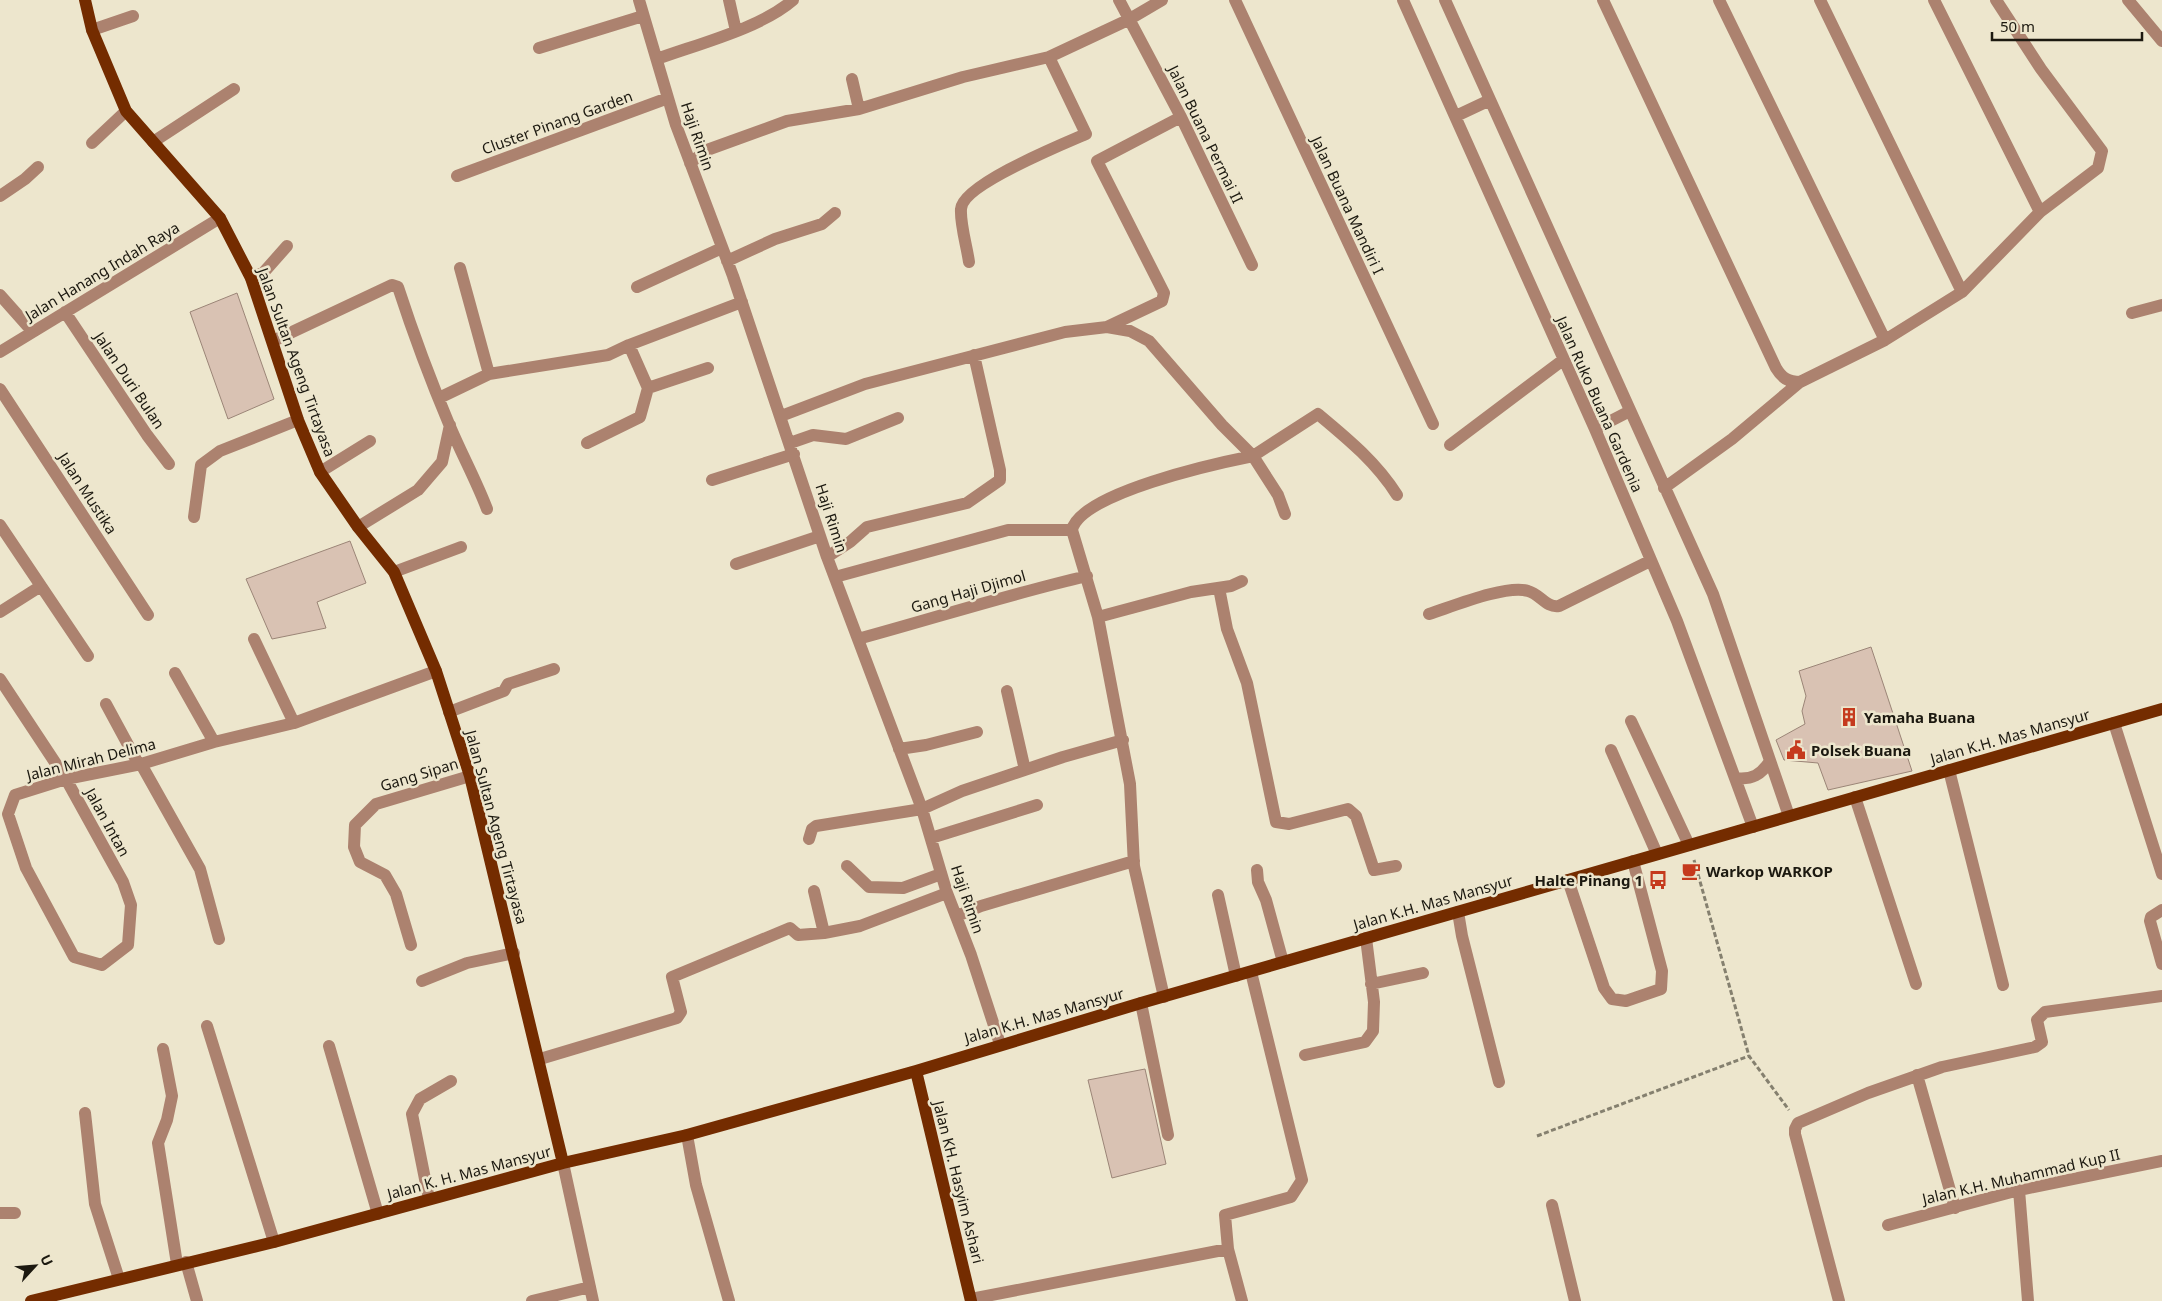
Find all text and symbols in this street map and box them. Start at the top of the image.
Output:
scale bar [1992,10,2142,42]
text: 50 m [2000,16,2035,36]
street label: Jalan Buana Permai II [1163,60,1248,206]
street label: Cluster Pinang Garden [479,85,635,159]
street label: Haji Rimin [677,99,719,173]
street label: Jalan Buana Mandiri I [1306,131,1389,277]
street label: Jalan Hanang Indah Raya [19,217,183,326]
street label: Jalan Sultan Ageng Tirtayasa [253,263,341,459]
street label: Jalan Ruko Buana Gardenia [1551,311,1648,495]
street label: Jalan Duri Bulan [89,326,170,432]
street label: Jalan Mustika [53,447,122,538]
street label: Haji Rimin [811,481,853,555]
street label: Gang Haji Djimol [908,565,1028,617]
street label: Jalan K.H. Mas Mansyur [1926,704,2092,769]
building icon: Yamaha Buana [1838,706,1860,728]
place label: Yamaha Buana [1864,707,1975,727]
street label: Jalan Sultan Ageng Tirtayasa [461,726,533,926]
street label: Jalan Mirah Delima [22,733,158,785]
public building icon: Polsek Buana [1785,739,1807,761]
place label: Polsek Buana [1811,740,1911,760]
street label: Gang Sipan [377,753,461,795]
street label: Jalan Intan [80,782,135,860]
cafe icon: Warkop WARKOP [1680,860,1702,882]
place label: Warkop WARKOP [1706,861,1833,881]
street label: Haji Rimin [947,862,989,936]
bus stop icon: Halte Pinang 1 [1647,869,1669,891]
street label: Jalan K.H. Mas Mansyur [1349,870,1515,935]
place label: Halte Pinang 1 [1534,870,1643,890]
street label: Jalan K.H. Mas Mansyur [960,983,1126,1048]
street label: Jalan KH. Hasyim Ashari [929,1097,989,1265]
street label: Jalan K. H. Mas Mansyur [383,1140,553,1204]
street label: Jalan K.H. Muhammad Kup II [1918,1144,2122,1209]
north arrow [10,1241,60,1291]
text: U [36,1251,58,1269]

